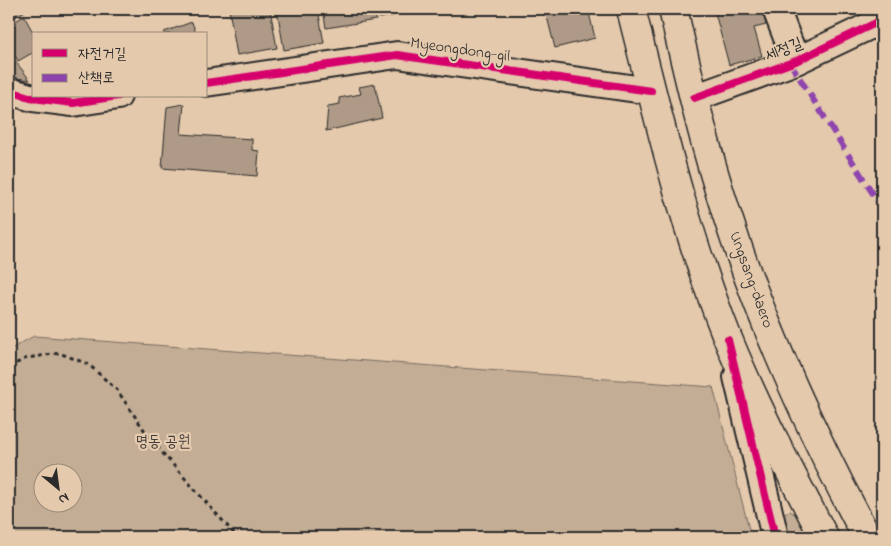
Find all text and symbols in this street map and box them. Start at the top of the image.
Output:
street label: Myeongdong-gil [409,31,512,69]
legend [32,32,208,98]
street label: 세정길 [762,32,807,68]
text: 자전거길 [78,43,126,65]
text: 산책로 [78,67,114,89]
street label: Ungsang-daero [722,228,780,332]
park label: 명동 공원 [135,430,191,454]
north arrow [32,464,82,514]
text: N [54,487,73,510]

